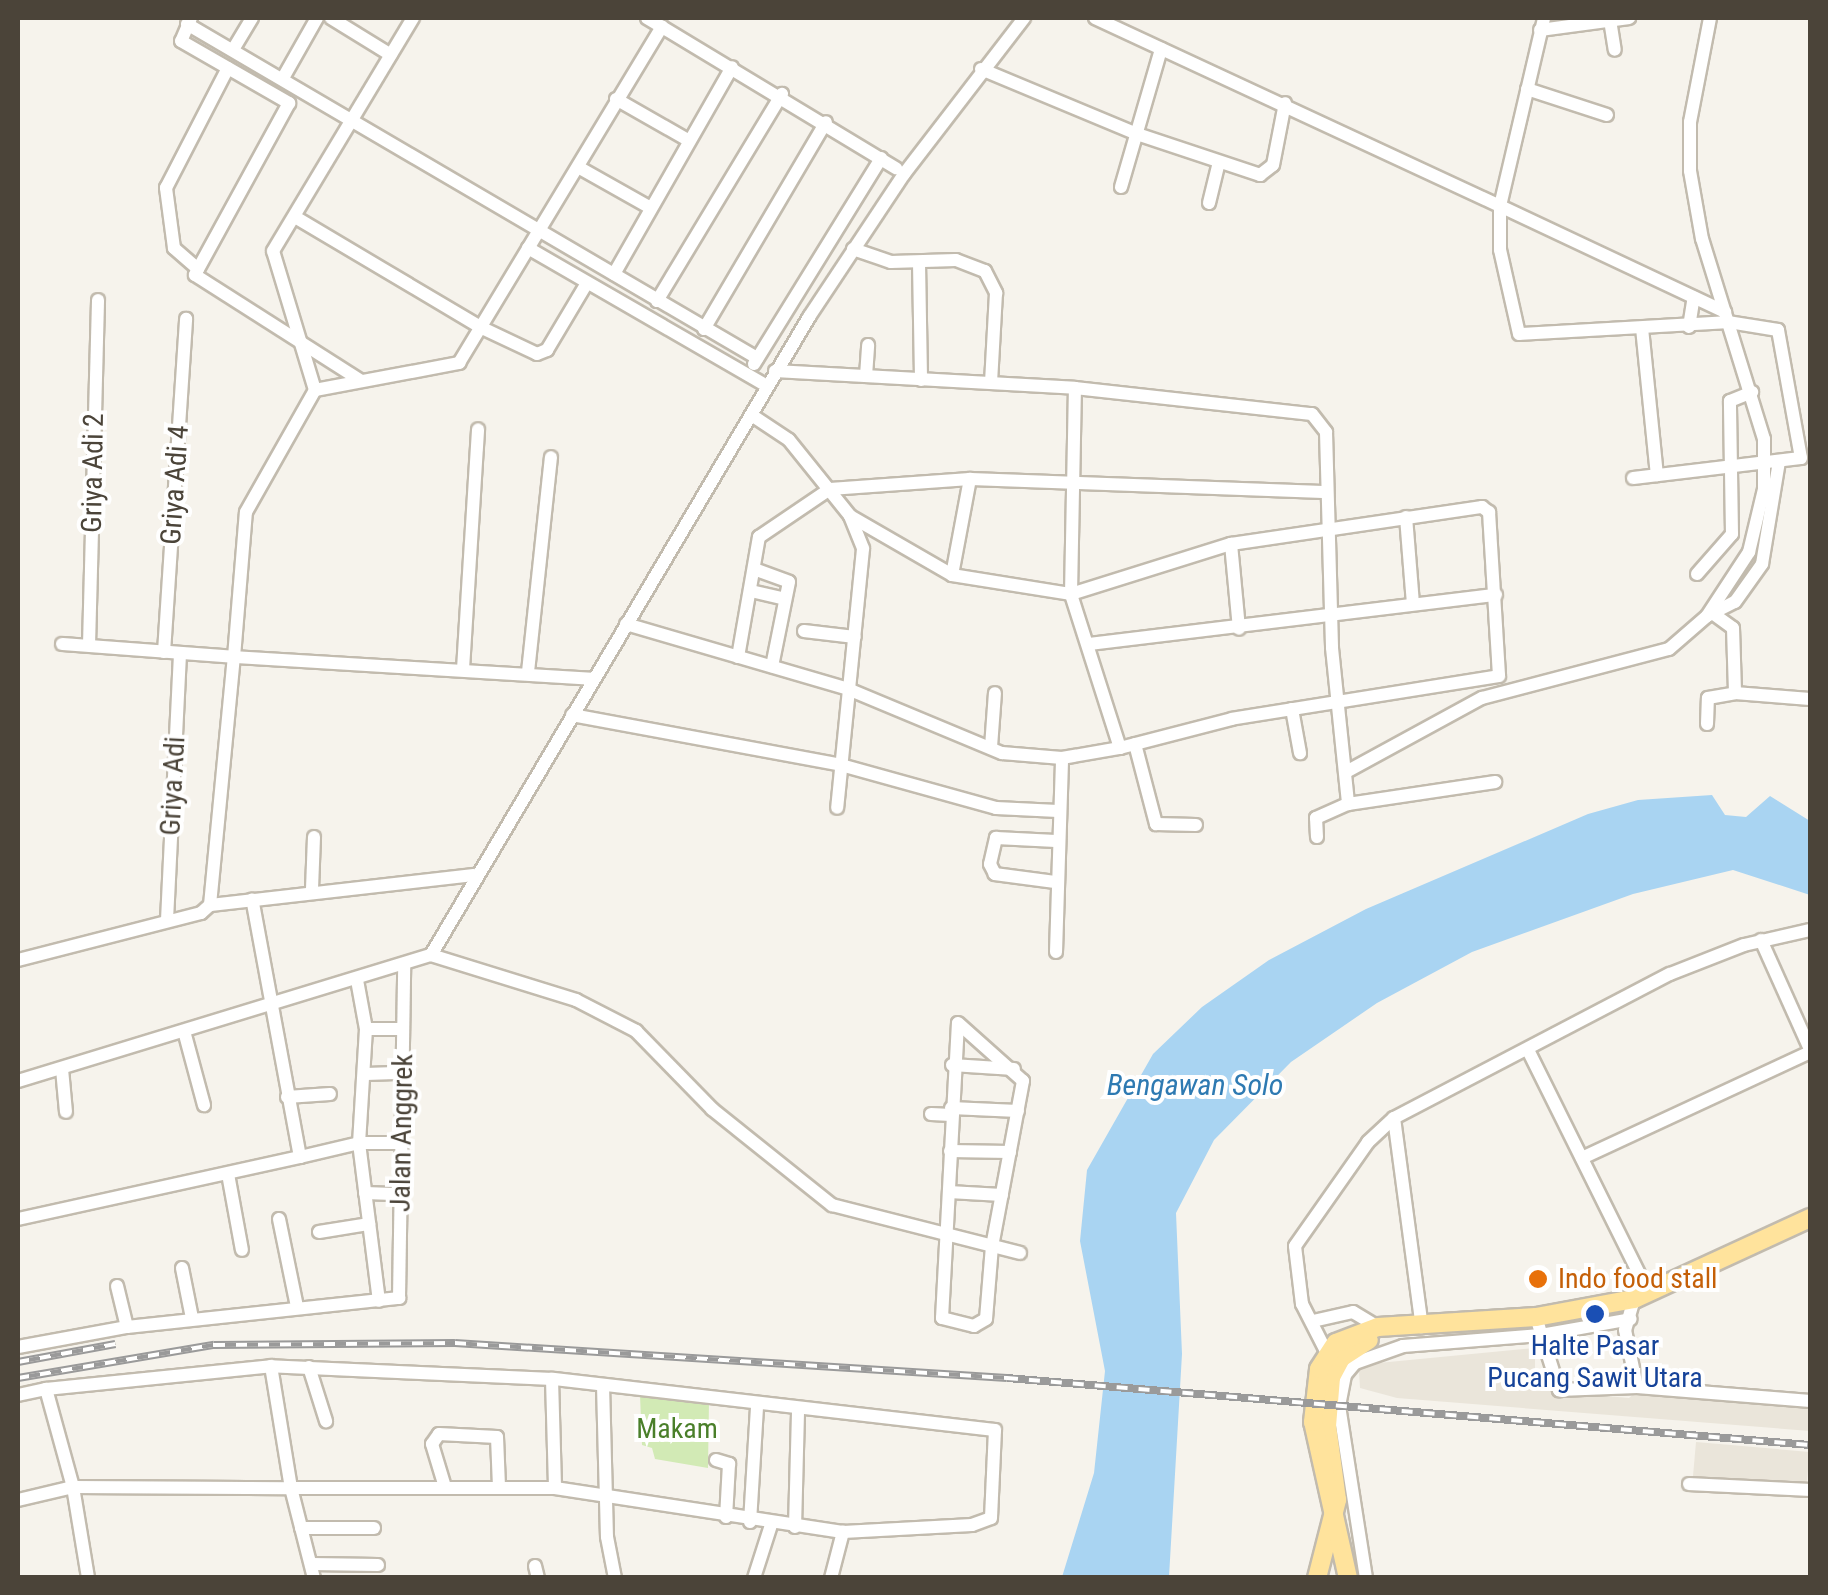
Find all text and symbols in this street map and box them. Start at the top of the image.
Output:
street label: Griya Adi 2 [75,413,111,533]
street label: Griya Adi 4 [154,424,196,546]
street label: Griya Adi [154,736,192,836]
street label: Jalan Anggrek [384,1054,420,1212]
water label: Bengawan Solo [1107,1067,1283,1103]
place label: Indo food stall [1558,1262,1718,1296]
marker: Indo food stall [1527,1268,1549,1290]
marker: Halte Pasar Pucang Sawit Utara [1584,1303,1606,1325]
place label: Halte Pasar Pucang Sawit Utara [1487,1329,1703,1395]
park label: Makam [636,1412,718,1446]

